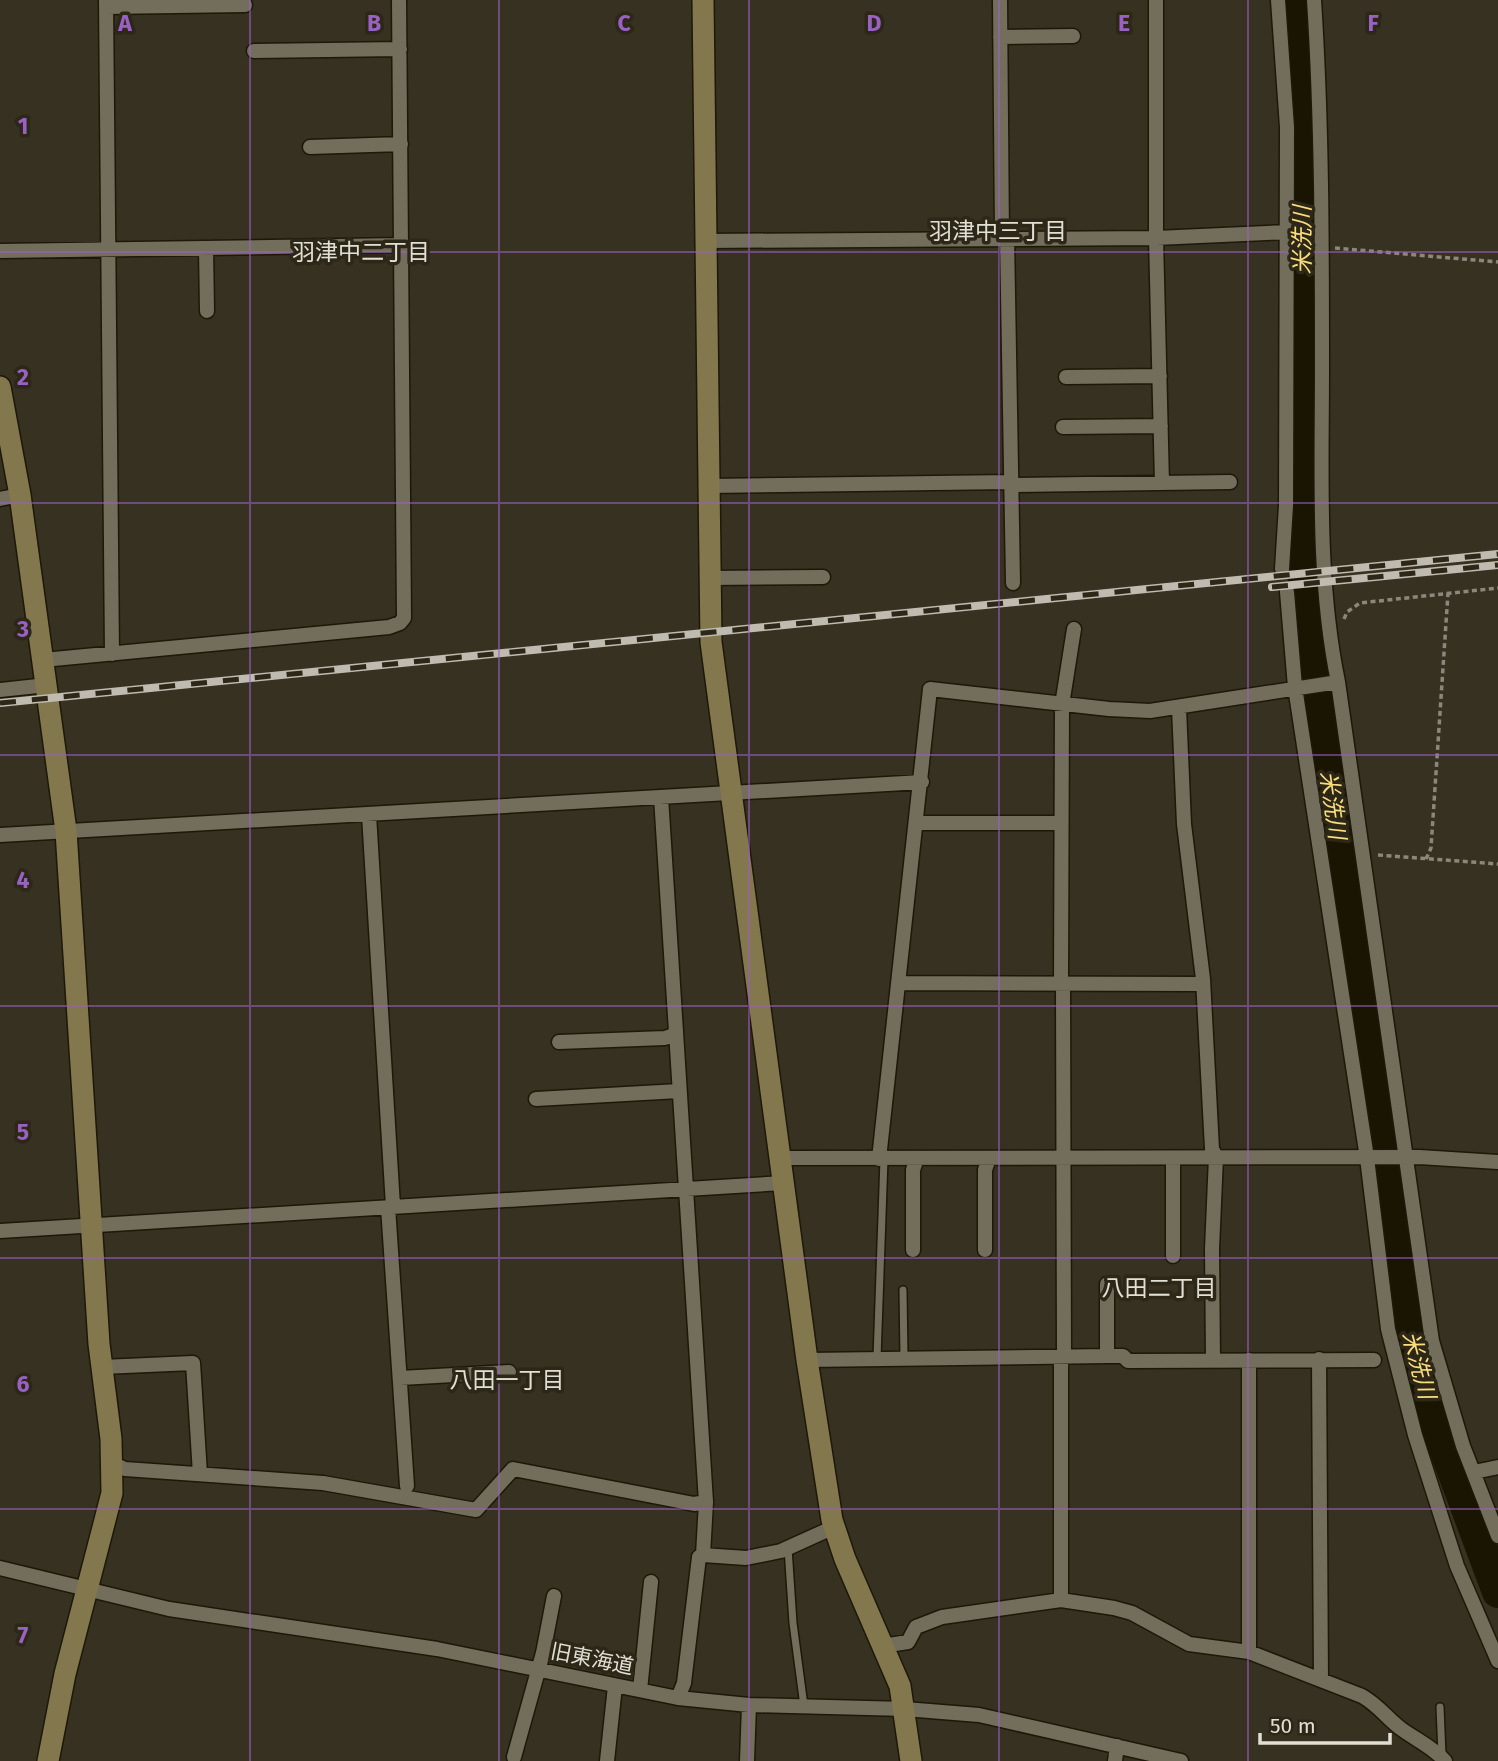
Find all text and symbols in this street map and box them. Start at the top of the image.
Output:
text: A [117,9,132,37]
text: B [367,9,381,37]
text: C [617,9,631,37]
text: D [867,9,882,37]
text: E [1118,9,1130,37]
text: F [1367,9,1379,37]
text: 1 [18,112,28,140]
water label: 米洗川 [1288,203,1316,275]
district label: 羽津中三丁目 [929,217,1067,245]
district label: 羽津中二丁目 [292,238,430,266]
text: 2 [17,363,29,391]
text: 3 [16,615,29,643]
water label: 米洗川 [1314,769,1352,844]
text: 4 [17,866,30,894]
text: 5 [17,1118,29,1146]
district label: 八田二丁目 [1102,1274,1217,1302]
water label: 米洗川 [1397,1328,1442,1405]
district label: 八田一丁目 [450,1366,565,1394]
text: 6 [17,1370,30,1398]
text: 7 [18,1621,29,1649]
street label: 旧東海道 [548,1638,636,1680]
scale bar [1260,1702,1390,1746]
text: 50 m [1270,1713,1316,1739]

